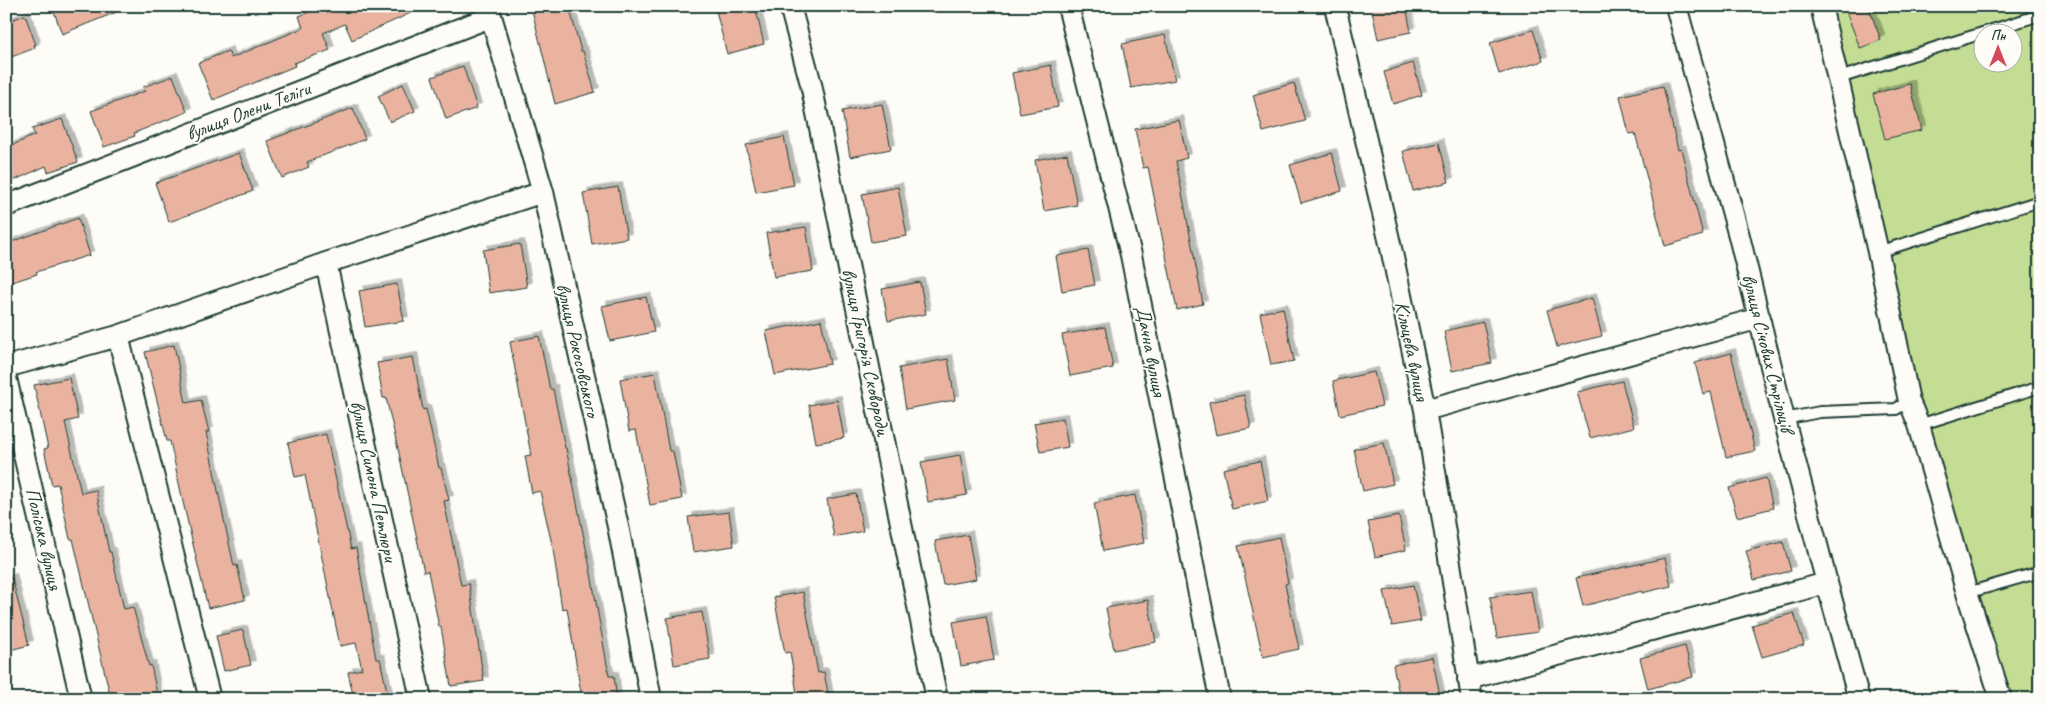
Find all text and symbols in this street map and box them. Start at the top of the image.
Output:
north arrow [1974,22,2024,72]
text: Пн [1991,27,2006,44]
street label: вулиця Олени Теліги [183,75,315,146]
street label: вулиця Григорія Сковороди [836,266,896,439]
street label: вулиця Січових Стрільців [1736,271,1801,439]
street label: вулиця Рокосовського [550,281,606,421]
street label: Кільцева вулиця [1389,299,1435,405]
street label: Дачна вулиця [1130,304,1172,400]
street label: вулиця Симона Петлюри [345,398,404,566]
street label: Поліська вулиця [20,485,68,593]

